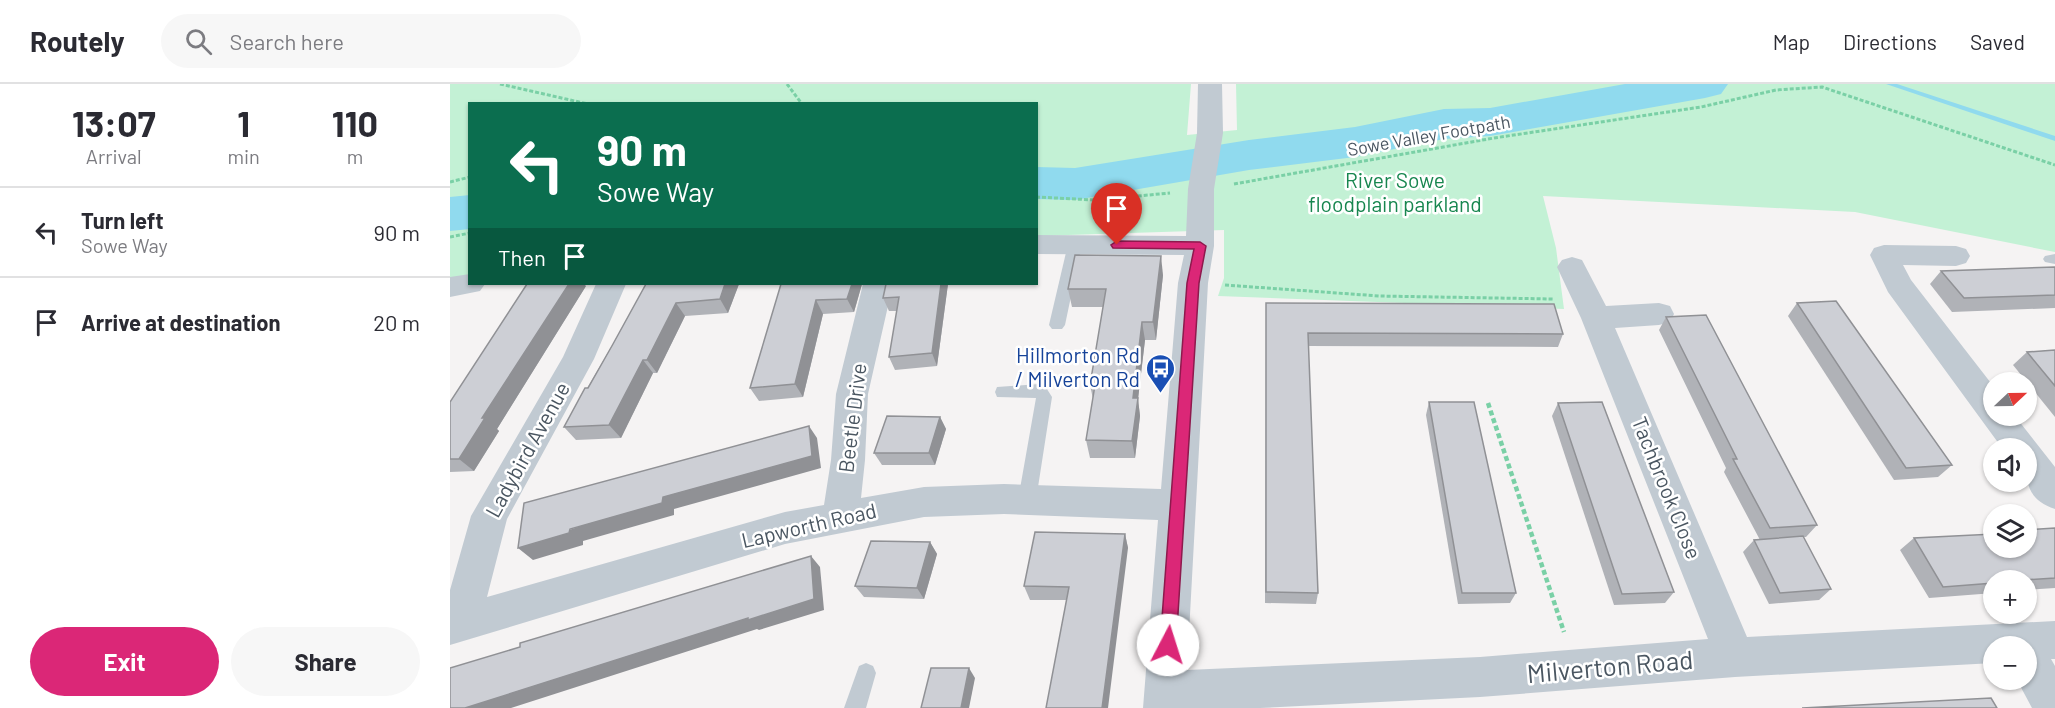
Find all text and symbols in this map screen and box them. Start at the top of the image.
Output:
search box [161,14,581,68]
text: Routely [30,24,125,58]
icon: search [182,25,215,58]
text: Search here [230,28,344,54]
text: Map [1773,29,1810,54]
text: Directions [1843,29,1937,54]
text: Saved [1970,29,2025,54]
text: 13:07 [72,101,156,144]
text: 1 [237,101,250,144]
text: 110 [332,101,378,144]
street label: Sowe Valley Footpath [1346,110,1512,160]
text: 90 m [597,124,687,174]
icon: left [498,126,576,204]
text: Arrival [86,144,142,168]
text: min [227,144,260,168]
text: m [347,144,363,168]
park label: River Sowe floodplain parkland [1308,167,1482,216]
text: Sowe Way [597,175,714,207]
pin [1091,183,1142,245]
icon: arrive [1100,192,1133,225]
text: Turn left [81,207,164,233]
icon: left [30,216,63,249]
text: 90 m [374,219,420,245]
text: Sowe Way [81,233,168,257]
icon: arrive [558,240,591,273]
text: Then [498,244,546,270]
icon: arrive [30,306,63,339]
text: Arrive at destination [81,309,280,335]
text: 20 m [373,309,420,335]
place label: Hillmorton Rd / Milverton Rd [1015,342,1140,391]
bus stop icon: Hillmorton Rd / Milverton Rd [1145,352,1177,394]
street label: Beetle Drive [832,362,871,474]
north arrow [1983,372,2037,426]
map controls [1983,372,2037,690]
street label: Ladybird Avenue [479,377,574,521]
street label: Tachbrook Close [1627,413,1707,562]
button: sound [1983,438,2037,492]
street label: Lapworth Road [739,497,879,552]
button: layers [1983,504,2037,558]
button: + [1983,570,2037,624]
position arrow [1136,613,1200,677]
button: Exit [30,627,219,696]
button: Share [231,627,420,696]
button: − [1983,636,2037,690]
street label: Milverton Road [1525,643,1694,688]

